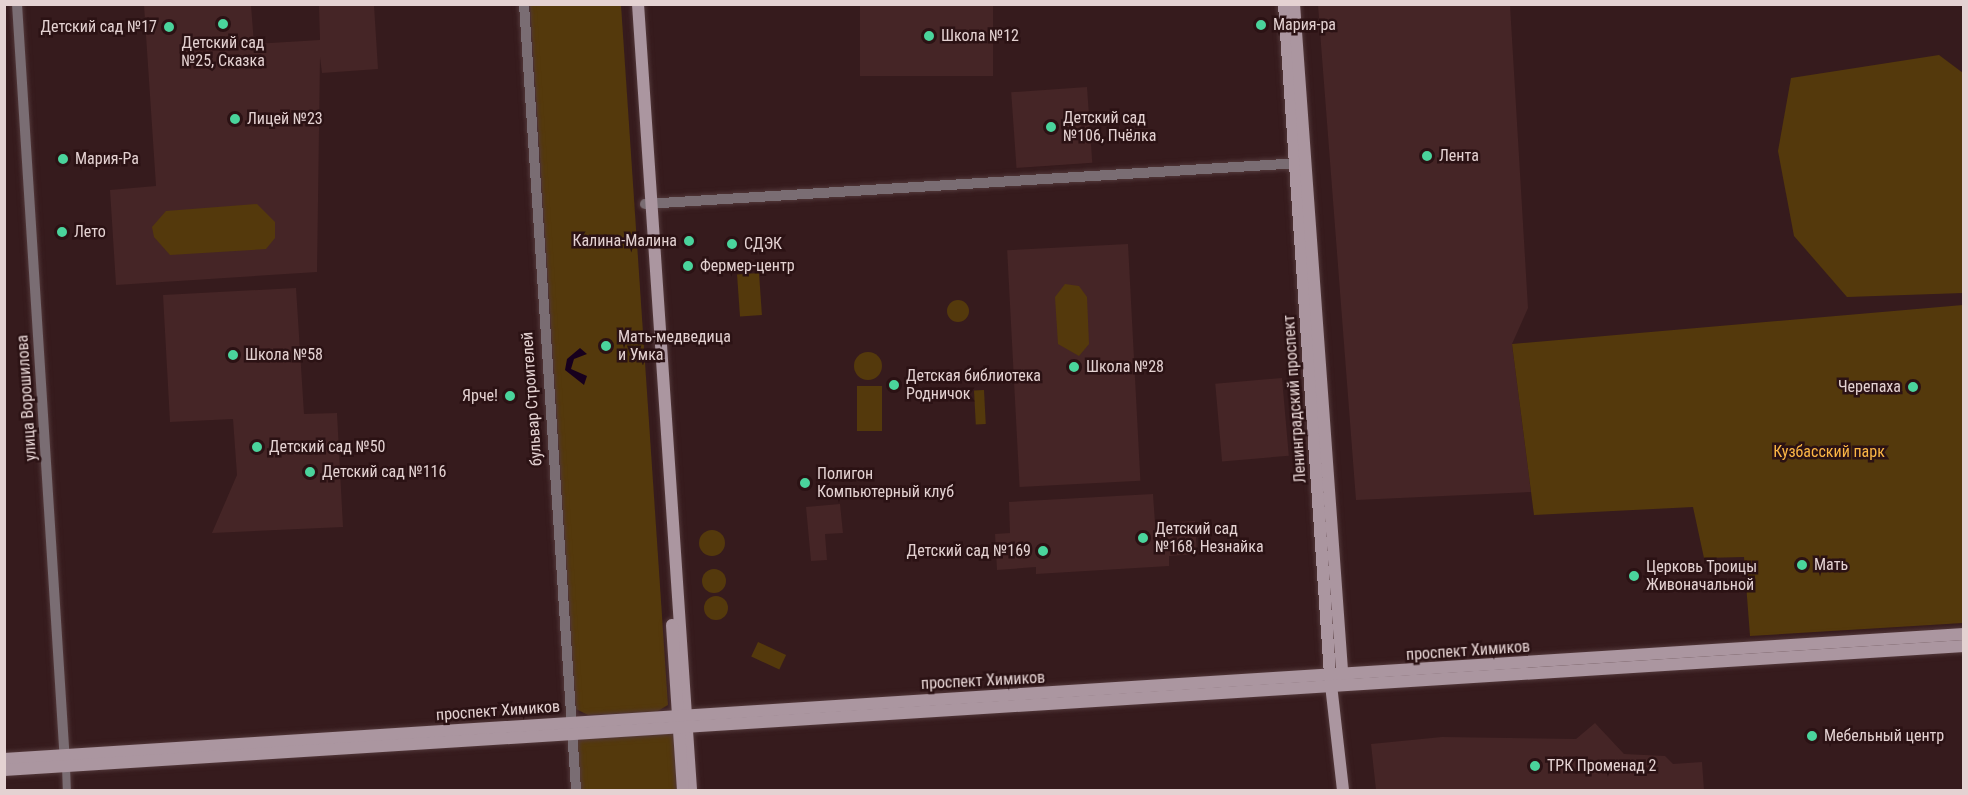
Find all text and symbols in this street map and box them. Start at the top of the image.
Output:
place label: Мария-ра [1273,15,1336,35]
place label: Детский сад №17 [41,17,157,37]
marker: Детский сад №25, Сказка [216,17,230,31]
marker: Мария-ра [1254,18,1268,32]
marker: Детский сад №17 [162,20,176,34]
place label: Школа №12 [941,26,1019,46]
marker: Школа №12 [922,29,936,43]
place label: Детский сад №25, Сказка [181,33,265,71]
place label: Детский сад №106, Пчёлка [1063,108,1156,146]
place label: Лицей №23 [247,109,323,129]
marker: Лицей №23 [228,112,242,126]
marker: Детский сад №106, Пчёлка [1044,120,1058,134]
place label: Лента [1439,146,1479,166]
place label: Мария-Ра [75,149,139,169]
marker: Лента [1420,149,1434,163]
marker: Мария-Ра [56,152,70,166]
place label: Лето [74,222,106,242]
marker: Лето [55,225,69,239]
place label: Калина-Малина [572,231,677,251]
marker: Калина-Малина [682,234,696,248]
place label: СДЭК [744,234,782,254]
marker: СДЭК [725,237,739,251]
place label: Фермер-центр [700,256,795,276]
marker: Фермер-центр [681,259,695,273]
street label: Ленинградский проспект [1280,314,1310,484]
place label: Мать-медведица и Умка [618,327,731,365]
street label: бульвар Строителей [518,331,546,467]
street label: улица Ворошилова [13,334,41,462]
marker: Мать-медведица и Умка [599,339,613,353]
place label: Школа №58 [245,345,323,365]
marker: Школа №58 [226,348,240,362]
place label: Школа №28 [1086,357,1164,377]
marker: Школа №28 [1067,360,1081,374]
place label: Детская библиотека Родничок [906,366,1041,404]
place label: Черепаха [1838,377,1901,397]
marker: Детская библиотека Родничок [887,378,901,392]
marker: Черепаха [1906,380,1920,394]
place label: Ярче! [462,386,498,406]
marker: Ярче! [503,389,517,403]
place label: Детский сад №50 [269,437,385,457]
marker: Детский сад №50 [250,440,264,454]
park label: Кузбасский парк [1773,442,1885,462]
place label: Детский сад №116 [322,462,446,482]
place label: Полигон Компьютерный клуб [817,464,954,502]
marker: Детский сад №116 [303,465,317,479]
marker: Полигон Компьютерный клуб [798,476,812,490]
place label: Детский сад №168, Незнайка [1155,519,1264,557]
marker: Детский сад №168, Незнайка [1136,531,1150,545]
place label: Детский сад №169 [907,541,1031,561]
marker: Детский сад №169 [1036,544,1050,558]
place label: Мать [1814,555,1848,575]
place label: Церковь Троицы Живоначальной [1646,557,1757,595]
marker: Мать [1795,558,1809,572]
marker: Церковь Троицы Живоначальной [1627,569,1641,583]
street label: проспект Химиков [1405,637,1531,665]
street label: проспект Химиков [920,668,1046,694]
street label: проспект Химиков [435,697,561,725]
place label: Мебельный центр [1824,726,1944,746]
marker: Мебельный центр [1805,729,1819,743]
place label: ТРК Променад 2 [1547,756,1656,776]
marker: ТРК Променад 2 [1528,759,1542,773]

